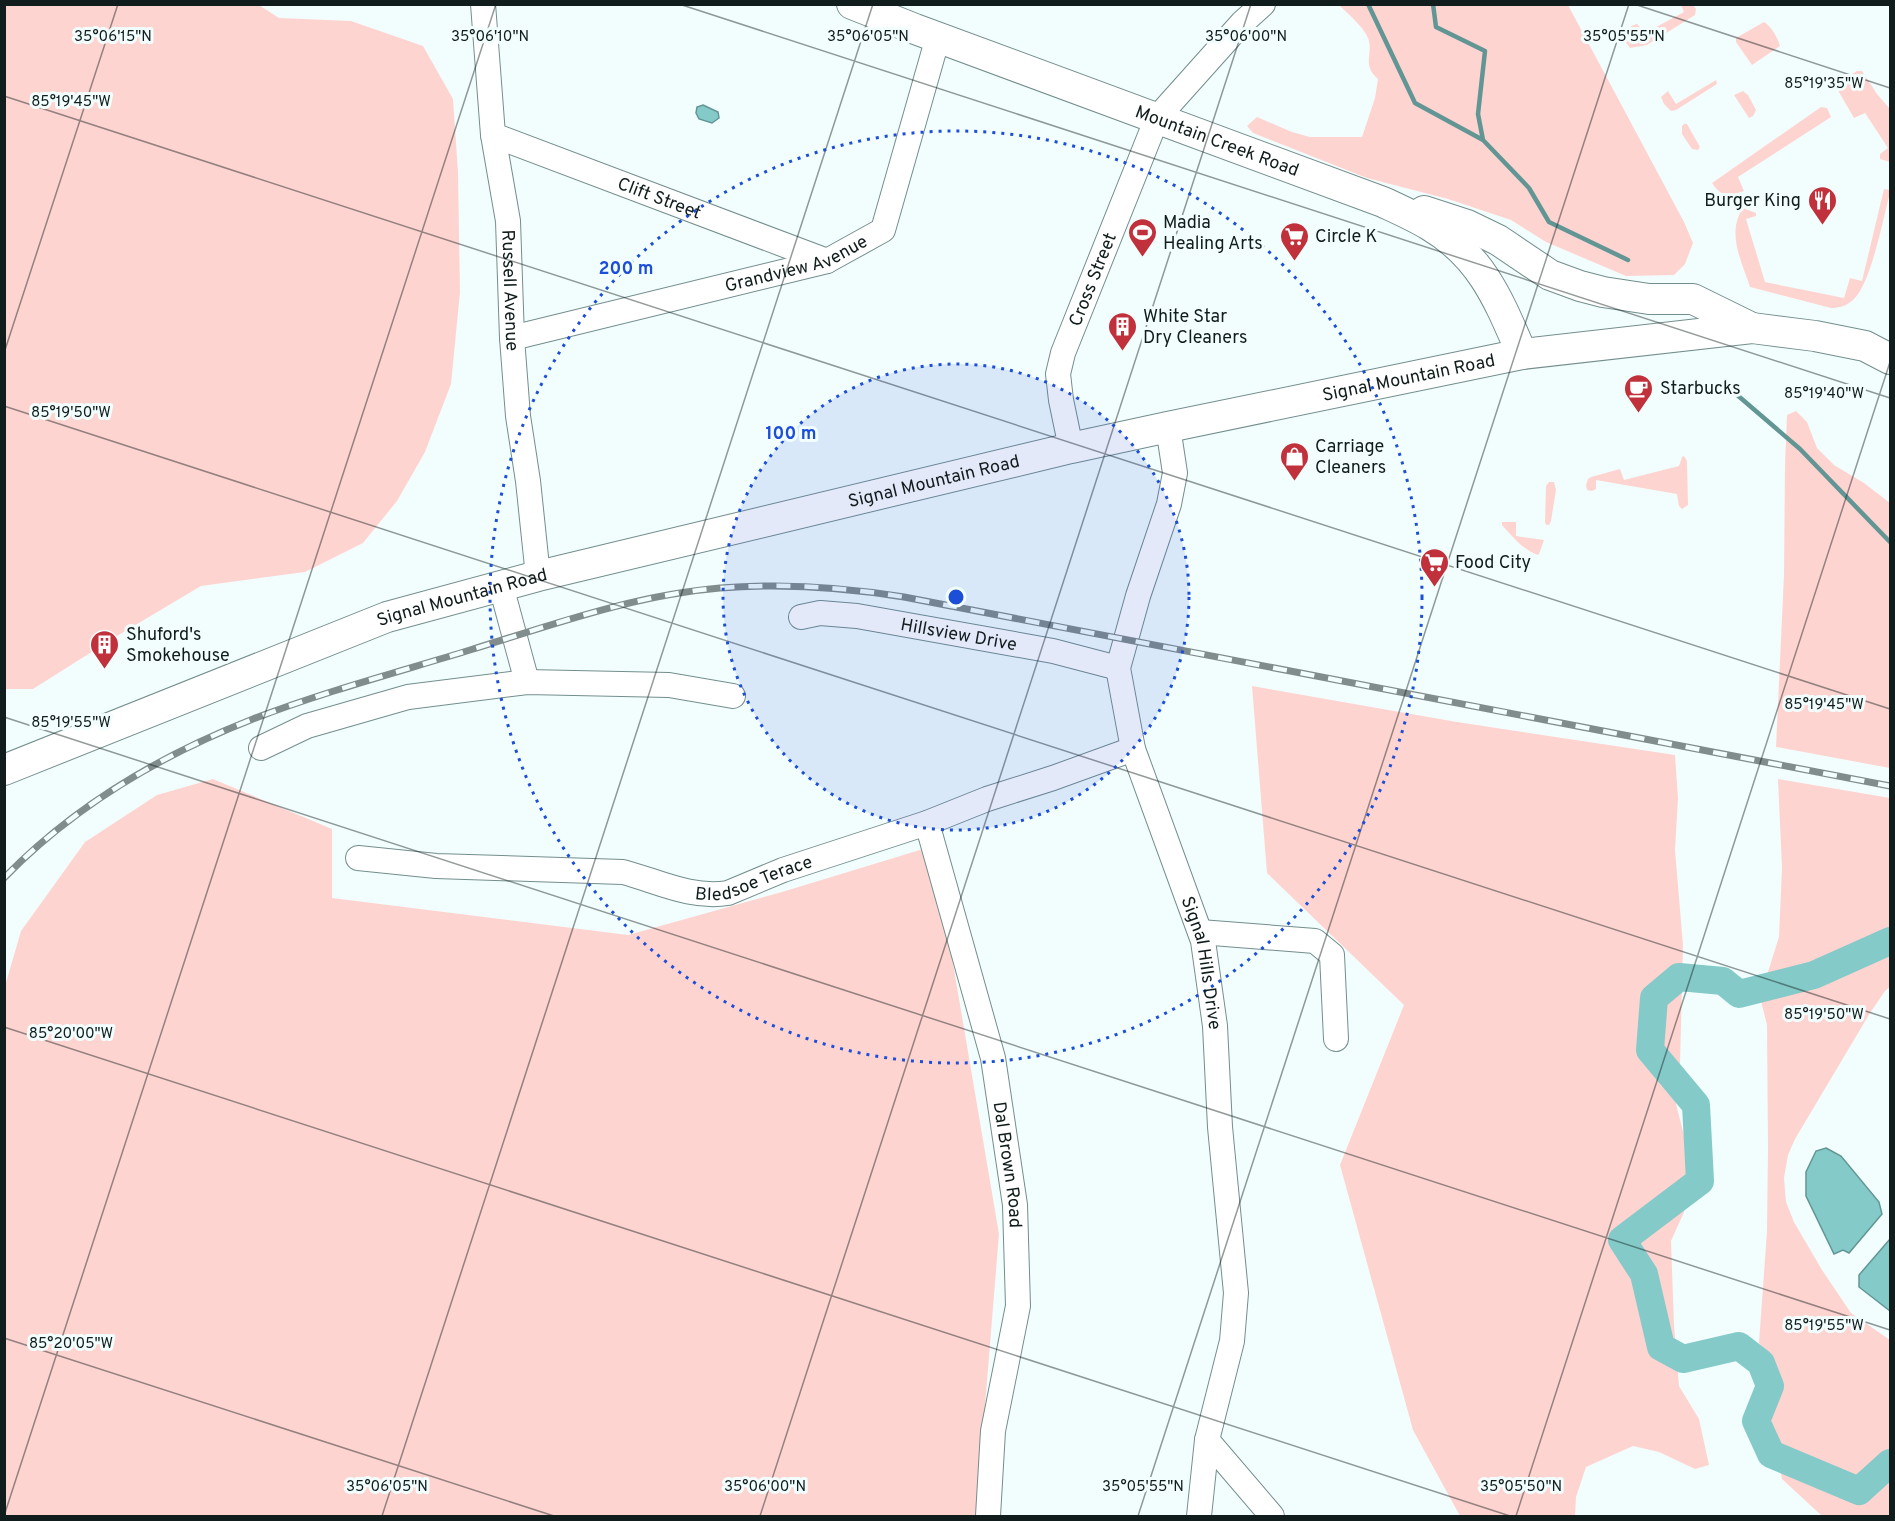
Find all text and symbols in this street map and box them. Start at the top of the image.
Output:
text: 35°06'15"N [74,28,152,47]
text: 35°06'10"N [451,28,529,47]
text: 35°06'05"N [827,28,909,47]
text: 35°06'00"N [1205,28,1287,47]
text: 35°05'55"N [1583,28,1665,47]
text: 85°19'35"W [1784,75,1864,94]
text: 85°19'45"W [31,93,111,112]
street label: Mountain Creek Road [1132,101,1302,183]
street label: Clift Street [614,173,704,225]
restaurant icon: Burger King [1806,184,1838,226]
place label: Burger King [1704,190,1801,213]
place label: Madia Healing Arts [1163,212,1263,256]
sports icon: Madia Healing Arts [1126,216,1158,258]
supermarket icon: Circle K [1278,220,1310,262]
place label: Circle K [1315,226,1377,249]
street label: Russell Avenue [495,229,523,352]
street label: Cross Street [1065,230,1123,330]
street label: Grandview Avenue [723,231,872,299]
text: 200 m [598,258,654,281]
place label: White Star Dry Cleaners [1143,306,1247,350]
building icon: White Star Dry Cleaners [1106,310,1138,352]
street label: Signal Mountain Road [1321,350,1497,408]
cafe icon: Starbucks [1623,372,1655,414]
place label: Starbucks [1660,378,1741,401]
text: 85°19'40"W [1784,385,1864,404]
text: 85°19'50"W [31,404,111,423]
text: 100 m [765,423,817,446]
place label: Carriage Cleaners [1315,436,1386,480]
shop icon: Carriage Cleaners [1278,440,1310,482]
street label: Signal Mountain Road [846,451,1022,514]
supermarket icon: Food City [1418,546,1450,588]
place label: Food City [1455,552,1531,575]
street label: Signal Mountain Road [374,564,550,633]
centre of rings [946,587,966,607]
street label: Hillsview Drive [899,614,1019,657]
place label: Shuford's Smokehouse [126,624,230,668]
building icon: Shuford's Smokehouse [89,628,121,670]
text: 85°19'45"W [1784,696,1864,715]
text: 85°19'55"W [31,714,111,733]
street label: Bledsoe Terace [694,851,816,907]
street label: Signal Hills Drive [1175,894,1225,1031]
text: 85°19'50"W [1784,1006,1864,1025]
text: 85°20'00"W [29,1025,113,1044]
street label: Dal Brown Road [987,1100,1026,1228]
text: 85°19'55"W [1784,1317,1864,1336]
text: 85°20'05"W [29,1335,113,1354]
text: 35°06'05"N [346,1478,428,1497]
text: 35°06'00"N [724,1478,806,1497]
text: 35°05'55"N [1102,1478,1184,1497]
text: 35°05'50"N [1480,1478,1562,1497]

